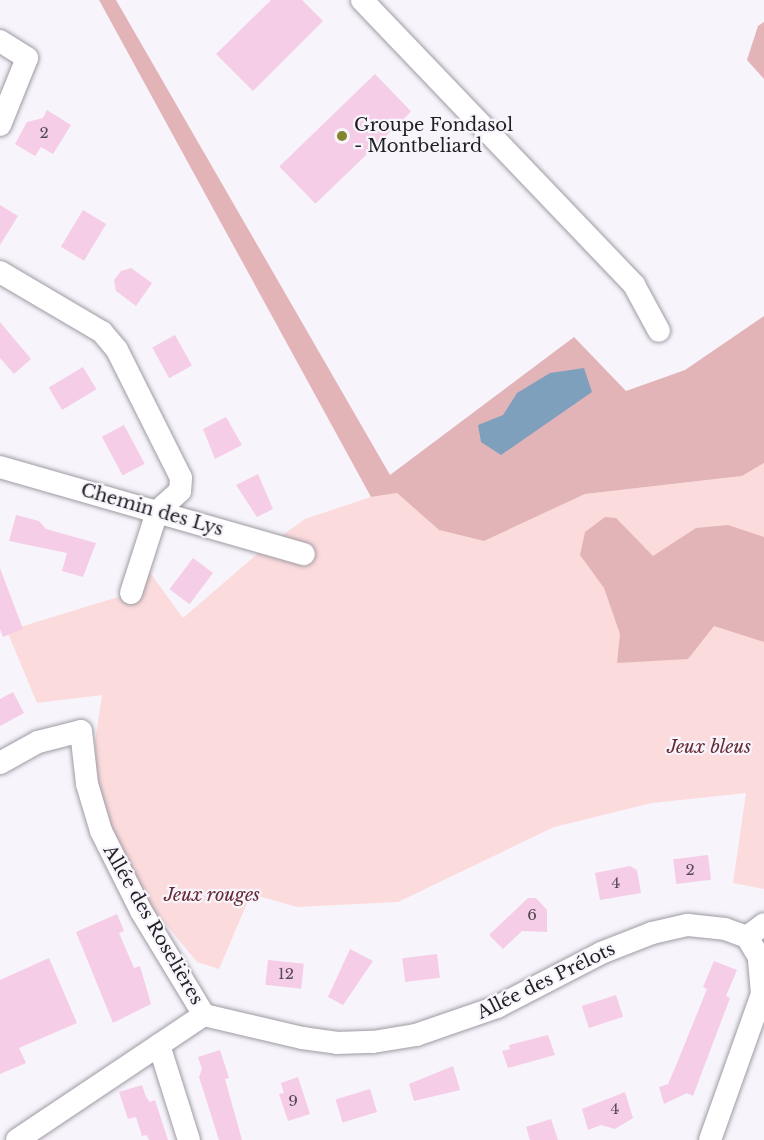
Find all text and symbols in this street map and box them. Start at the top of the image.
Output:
place label: Groupe Fondasol - Montbeliard [354,115,513,158]
house number: 2 [39,124,49,142]
marker: Groupe Fondasol - Montbeliard [335,129,349,143]
street label: Chemin des Lys [78,479,226,541]
park label: Jeux bleus [667,736,751,758]
street label: Allée des Roselières [98,841,208,1009]
house number: 2 [685,861,695,879]
house number: 4 [612,874,620,892]
park label: Jeux rouges [164,884,260,906]
house number: 6 [527,906,537,924]
street label: Allée des Prélots [473,938,619,1024]
house number: 12 [278,965,294,983]
house number: 9 [288,1092,298,1110]
house number: 4 [611,1100,619,1118]

